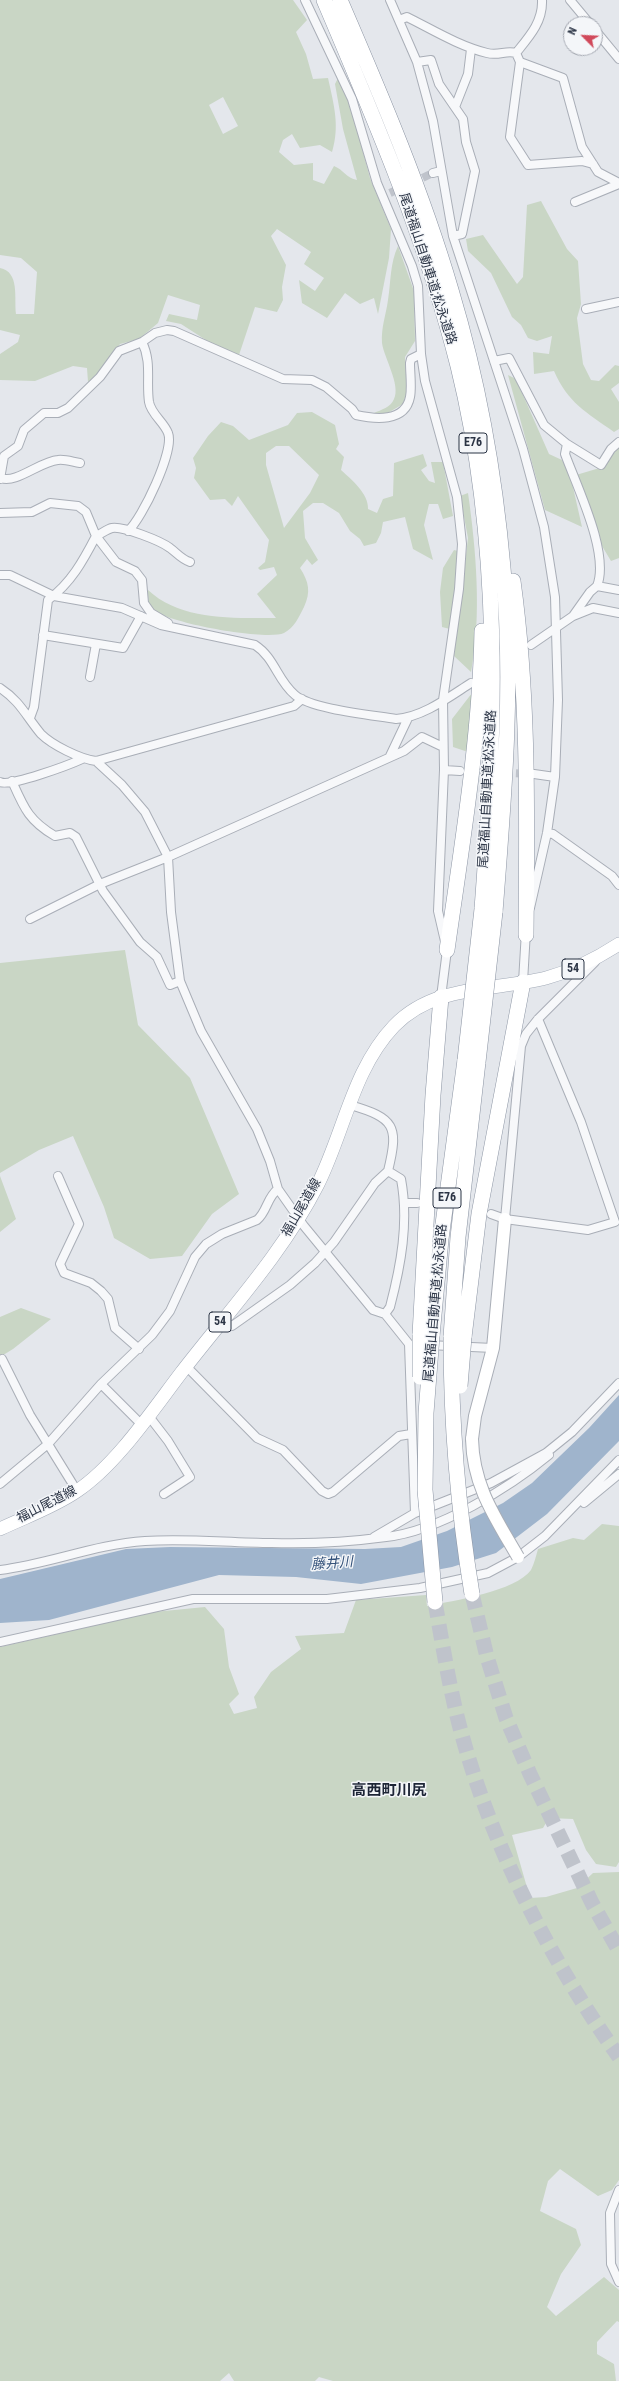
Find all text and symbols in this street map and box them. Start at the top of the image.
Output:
north arrow [563,16,603,56]
text: N [565,26,580,37]
street label: 尾道福山自動車道;松永道路 [395,191,459,347]
road number: E76 [459,433,487,453]
street label: 尾道福山自動車道;松永道路 [476,709,500,869]
road number: 54 [562,959,584,979]
street label: 福山尾道線 [279,1176,325,1240]
road number: E76 [433,1188,461,1208]
street label: 尾道福山自動車道;松永道路 [421,1223,451,1383]
road number: 54 [209,1312,231,1332]
street label: 福山尾道線 [15,1483,79,1527]
water label: 藤井川 [310,1554,354,1574]
district label: 高西町川尻 [352,1782,426,1800]

